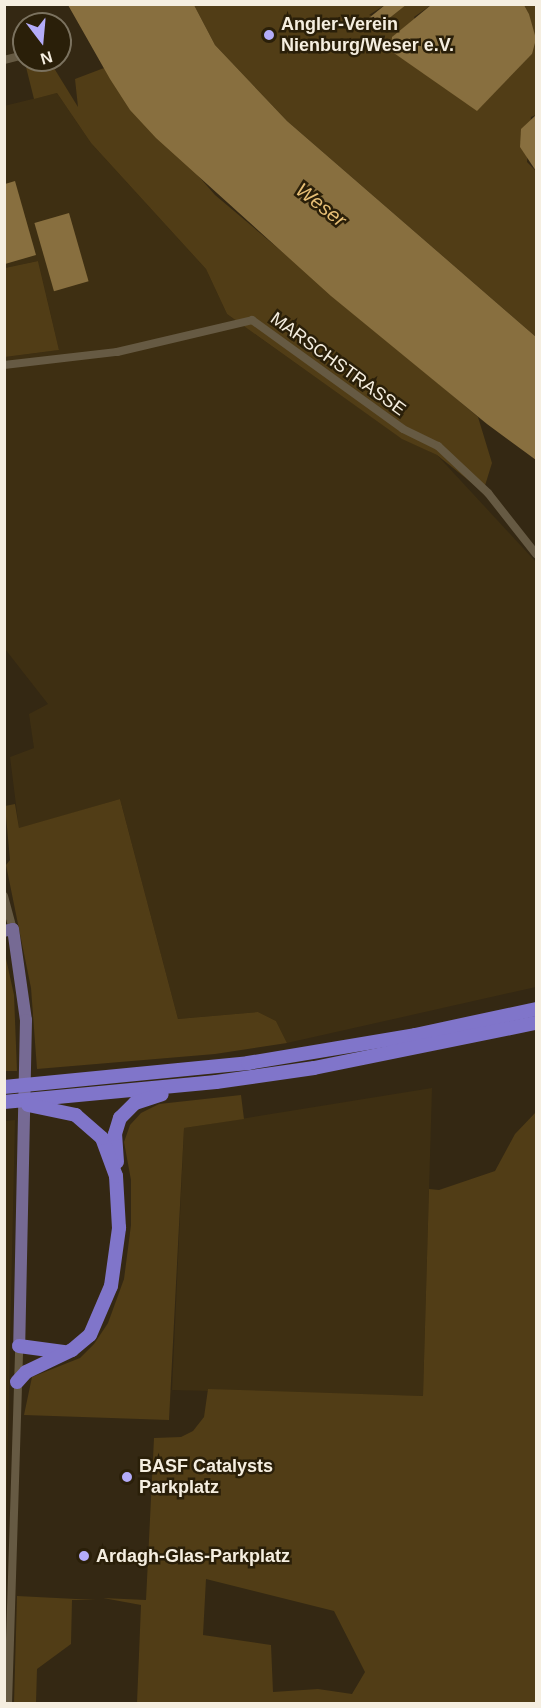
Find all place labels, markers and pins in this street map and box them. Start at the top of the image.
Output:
place label: Angler-Verein Nienburg/Weser e.V. [281,14,454,57]
marker: Angler-Verein Nienburg/Weser e.V. [262,28,276,42]
place label: BASF Catalysts Parkplatz [139,1456,273,1498]
marker: BASF Catalysts Parkplatz [120,1470,134,1484]
place label: Ardagh-Glas-Parkplatz [96,1545,290,1567]
marker: Ardagh-Glas-Parkplatz [77,1549,91,1563]

